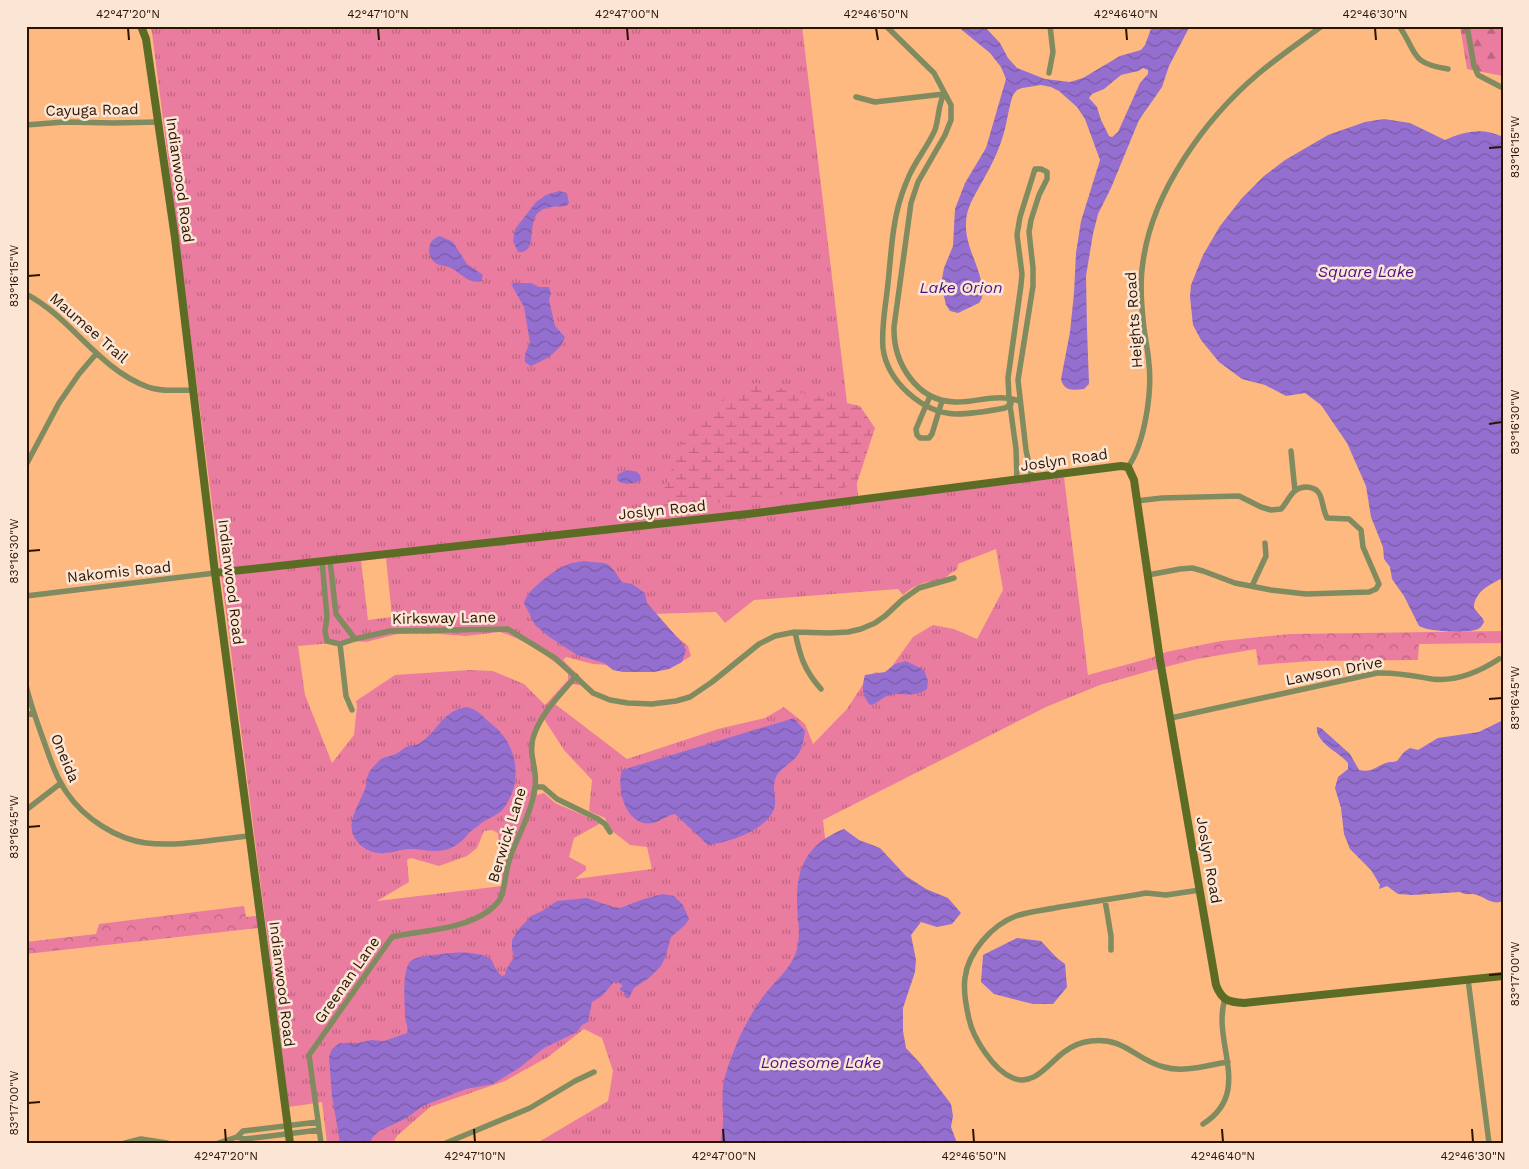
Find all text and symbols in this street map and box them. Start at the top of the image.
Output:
text: 42°47'20"N [96,7,160,21]
text: 42°47'10"N [347,7,409,21]
text: 42°47'00"N [595,7,659,21]
text: 42°46'50"N [843,7,909,21]
text: 42°46'40"N [1094,7,1158,21]
text: 42°46'30"N [1342,7,1408,21]
street label: Cayuga Road [45,100,139,120]
text: 83°16'15"W [1508,115,1522,178]
street label: Indianwood Road [162,116,198,244]
text: 83°16'15"W [7,244,21,307]
water label: Square Lake [1318,262,1414,281]
street label: Heights Road [1122,271,1146,369]
water label: Lake Orion [919,278,1003,297]
street label: Maumee Trail [46,289,132,367]
text: 83°16'30"W [1508,389,1522,455]
street label: Joslyn Road [1019,445,1109,475]
street label: Joslyn Road [617,496,707,524]
text: 83°16'30"W [7,518,21,584]
street label: Indianwood Road [214,518,248,646]
street label: Nakomis Road [66,558,172,586]
street label: Kirksway Lane [392,608,496,628]
street label: Lawson Drive [1284,653,1384,689]
text: 83°16'45"W [1508,666,1522,730]
street label: Oneida [47,731,83,785]
street label: Berwick Lane [484,785,530,885]
text: 83°16'45"W [7,795,21,859]
street label: Joslyn Road [1192,815,1226,905]
street label: Indianwood Road [265,920,299,1048]
street label: Greenan Lane [310,933,384,1027]
text: 83°17'00"W [1508,941,1522,1007]
water label: Lonesome Lake [761,1053,881,1072]
text: 83°17'00"W [7,1070,21,1136]
text: 42°47'20"N [194,1149,258,1163]
text: 42°47'10"N [444,1149,506,1163]
text: 42°47'00"N [692,1149,756,1163]
text: 42°46'50"N [941,1149,1007,1163]
text: 42°46'40"N [1191,1149,1255,1163]
text: 42°46'30"N [1440,1149,1506,1163]

